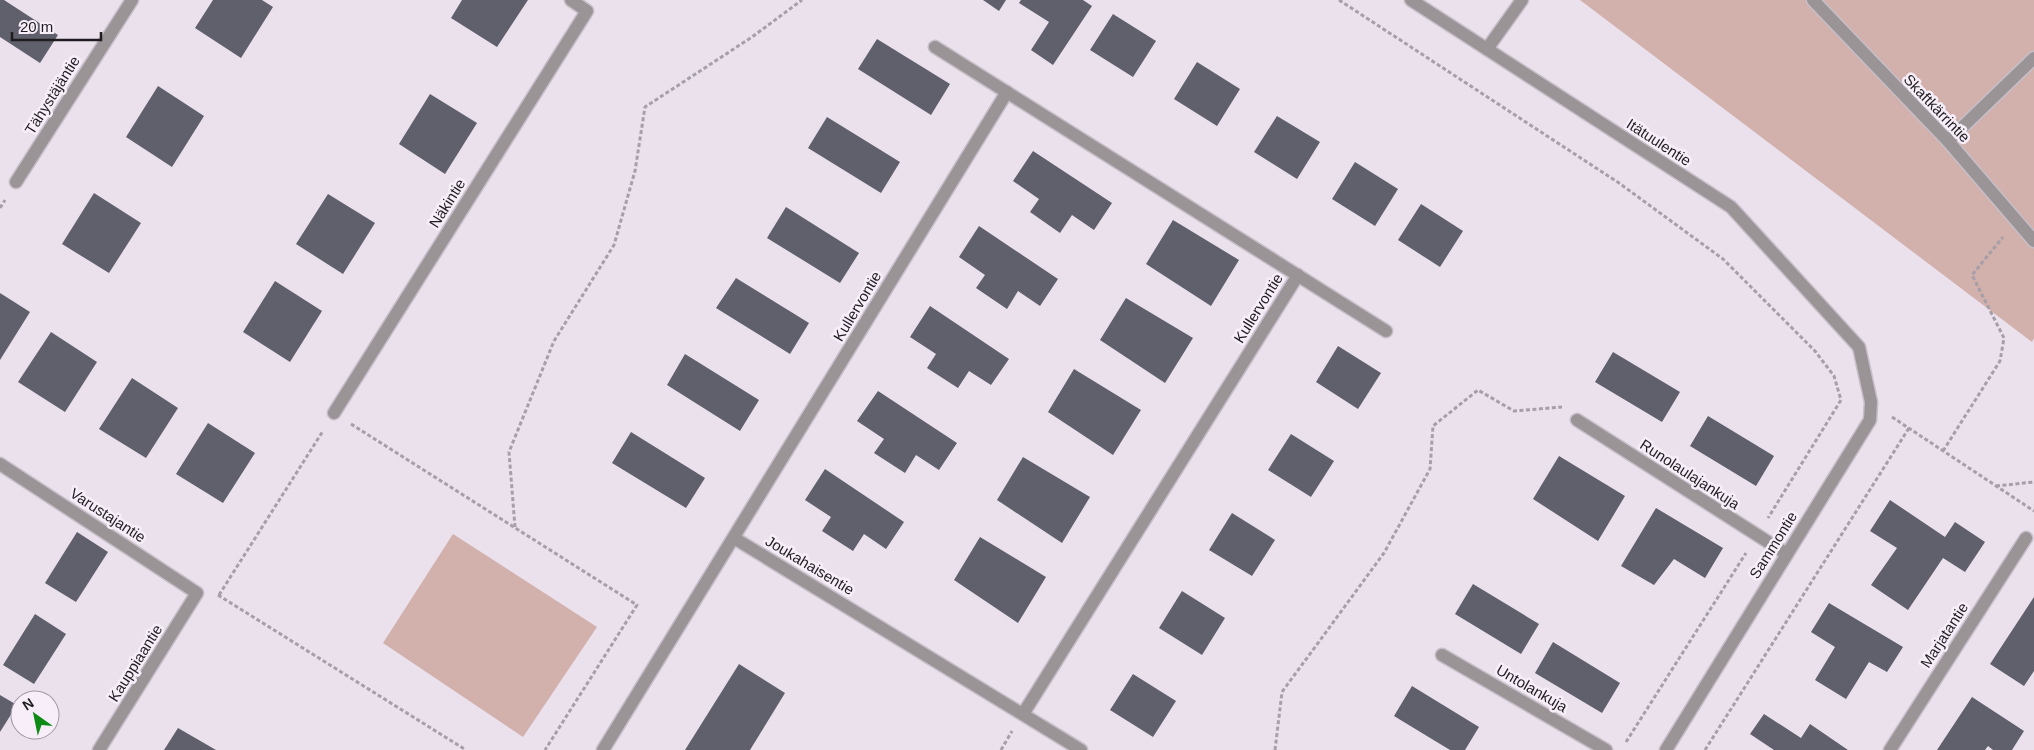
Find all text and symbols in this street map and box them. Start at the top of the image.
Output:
scale bar [12,10,101,42]
text: 20 m [20,18,53,35]
street label: Tähystäjäntie [21,53,83,137]
street label: Skaftkärrintie [1900,71,1974,145]
street label: Itätuulentie [1624,115,1694,169]
street label: Näkintie [425,176,469,230]
street label: Kullervontie [830,268,884,344]
street label: Kullervontie [1230,270,1286,346]
street label: Runolaulajankuja [1637,436,1743,513]
street label: Varustajantie [67,484,149,546]
street label: Sammontie [1746,508,1800,582]
street label: Joukahaisentie [763,532,857,598]
street label: Marjatantie [1917,599,1971,671]
street label: Kauppiaantie [105,621,165,705]
street label: Untolankuja [1493,661,1571,715]
north arrow [10,690,60,740]
text: N [19,695,37,714]

